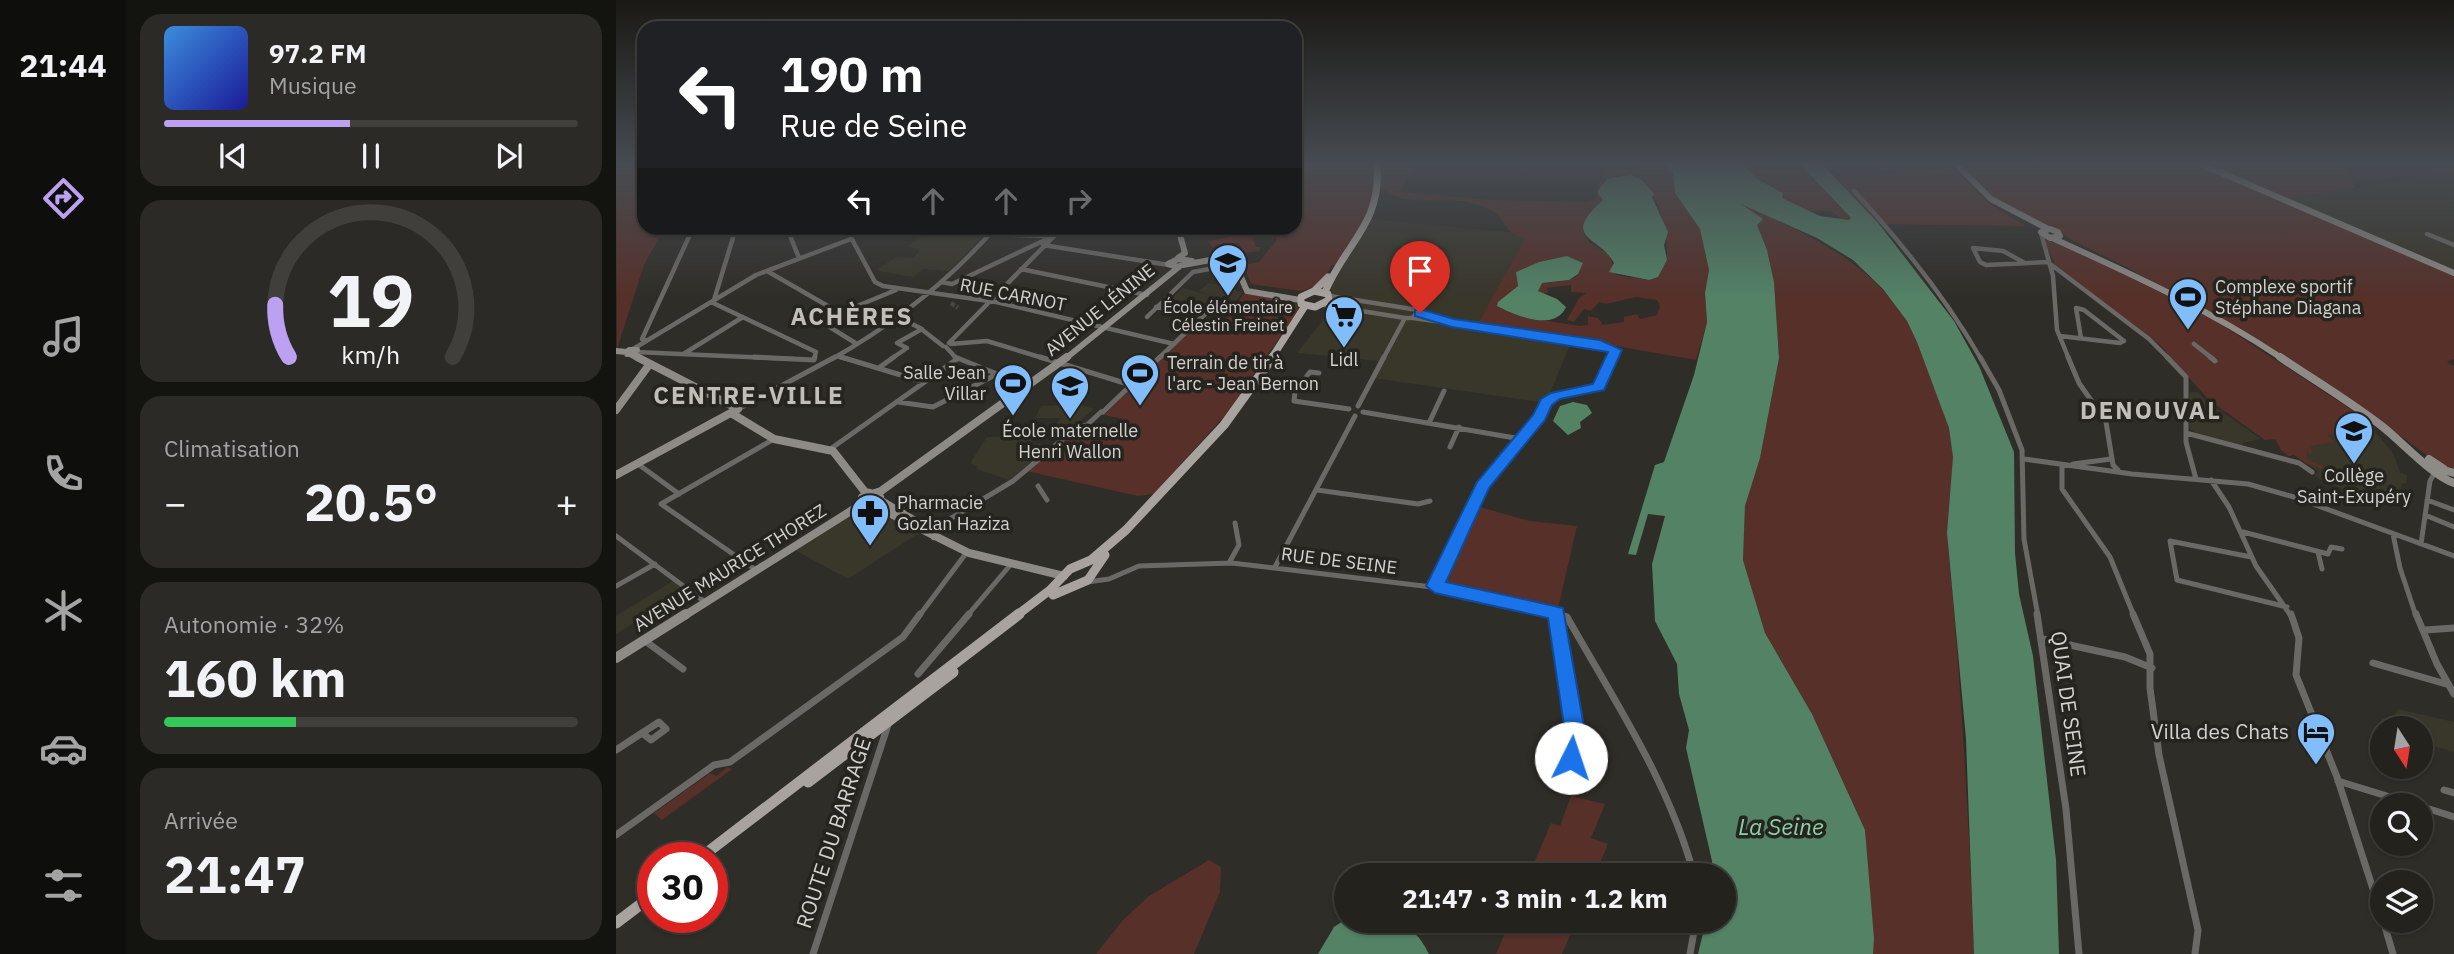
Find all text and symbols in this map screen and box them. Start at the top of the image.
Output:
text: 97.2 FM [269,36,367,70]
text: 190 m [780,42,924,105]
text: 21:44 [19,44,107,86]
icon: left [665,49,756,140]
text: Musique [269,70,357,100]
text: Rue de Seine [780,104,967,146]
icon: previous [214,137,252,175]
icon: pause [352,137,390,175]
icon: next [490,137,528,175]
icon: directions [39,174,88,223]
icon: left [841,182,879,220]
icon: ahead [914,182,952,220]
icon: ahead [987,182,1025,220]
icon: right [1060,182,1098,220]
pin [1390,241,1450,313]
school or university icon: École élémentaire Célestin Freinet [1207,242,1249,297]
text: 19 [327,252,415,347]
icon: arrive [1401,252,1439,290]
street label: AVENUE LÉNINE [1040,258,1159,361]
street label: RUE CARNOT [958,273,1068,316]
place label: Complexe sportif Stéphane Diagana [2215,275,2362,319]
sports icon: Complexe sportif Stéphane Diagana [2167,276,2209,331]
supermarket icon: Lidl [1323,294,1365,349]
place label: École élémentaire Célestin Freinet [1163,296,1293,335]
district label: ACHÈRES [790,300,914,332]
icon: music [39,312,88,361]
text: km/h [342,338,400,371]
place label: Lidl [1330,348,1359,371]
place label: Terrain de tir à l'arc - Jean Bernon [1167,351,1319,395]
sports icon: Terrain de tir à l'arc - Jean Bernon [1119,352,1161,407]
place label: Salle Jean Villar [903,361,986,405]
sports icon: Salle Jean Villar [992,362,1034,417]
school or university icon: École maternelle Henri Wallon [1049,365,1091,420]
district label: CENTRE-VILLE [653,379,845,411]
district label: DENOUVAL [2080,394,2222,426]
school or university icon: Collège Saint-Exupéry [2333,410,2375,465]
place label: École maternelle Henri Wallon [1002,419,1138,463]
text: Climatisation [164,433,300,463]
icon: phone [39,449,88,498]
place label: Collège Saint-Exupéry [2297,464,2411,508]
text: 20.5° [304,468,438,535]
text: − [164,478,187,527]
text: + [555,478,578,527]
place label: Pharmacie Gozlan Haziza [897,491,1010,535]
pharmacy icon: Pharmacie Gozlan Haziza [849,492,891,547]
street label: AVENUE MAURICE THOREZ [629,499,830,636]
street label: RUE DE SEINE [1280,542,1398,579]
icon: climate [39,586,88,635]
text: Autonomie · 32% [164,609,344,639]
street label: QUAI DE SEINE [2045,629,2093,779]
text: 160 km [164,644,346,711]
hotel icon: Villa des Chats [2295,711,2337,766]
north arrow [2370,716,2432,779]
map controls [2370,716,2433,933]
place label: Villa des Chats [2151,717,2289,745]
position arrow [1534,721,1608,795]
icon: car [39,724,88,773]
street label: ROUTE DU BARRAGE [789,734,877,931]
button: search [2370,793,2433,856]
text: Arrivée [164,805,238,835]
water label: La Seine [1738,811,1824,841]
text: 21:47 [164,840,306,907]
speed limit sign: 30 [637,842,728,933]
icon: filters [39,861,88,910]
button: layers [2370,870,2433,933]
text: 21:47 · 3 min · 1.2 km [1402,881,1668,915]

